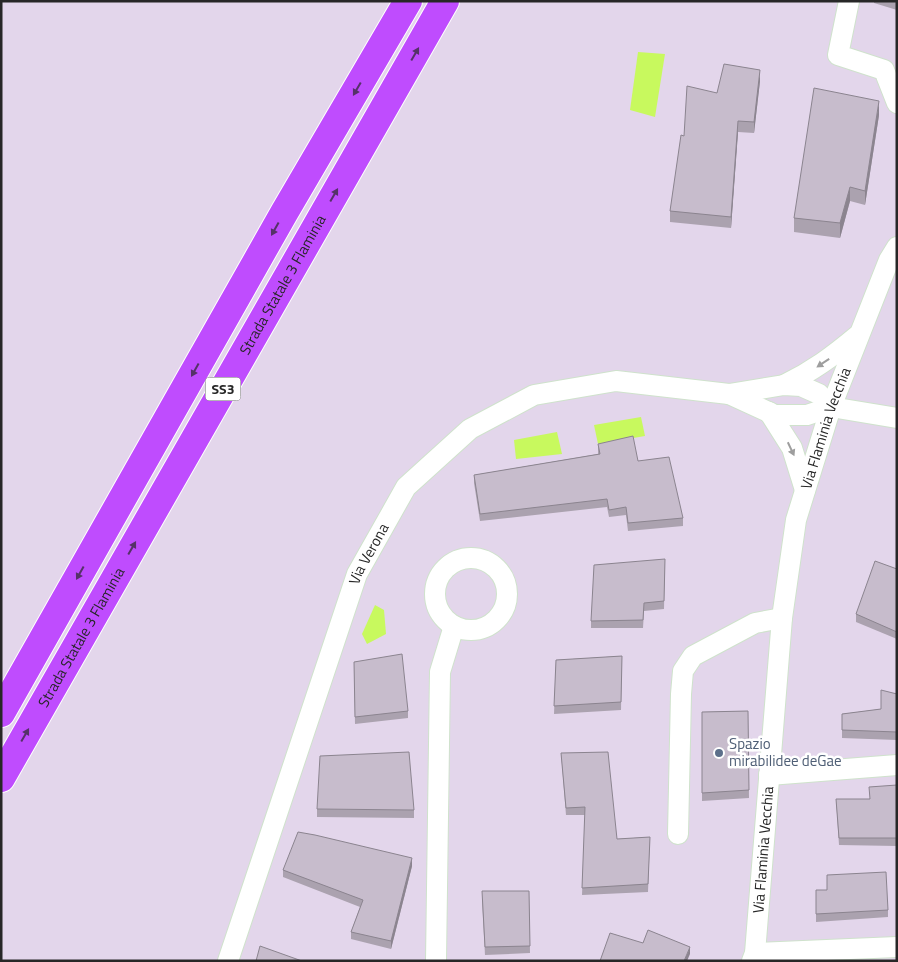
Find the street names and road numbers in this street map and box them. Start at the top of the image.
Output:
street label: Strada Statale 3 Flaminia [233,210,332,359]
street label: Via Flaminia Vecchia [794,363,857,492]
road number: SS3 [206,378,240,400]
street label: Via Verona [342,518,395,587]
street label: Strada Statale 3 Flaminia [32,562,130,711]
street label: Via Flaminia Vecchia [746,785,779,914]

